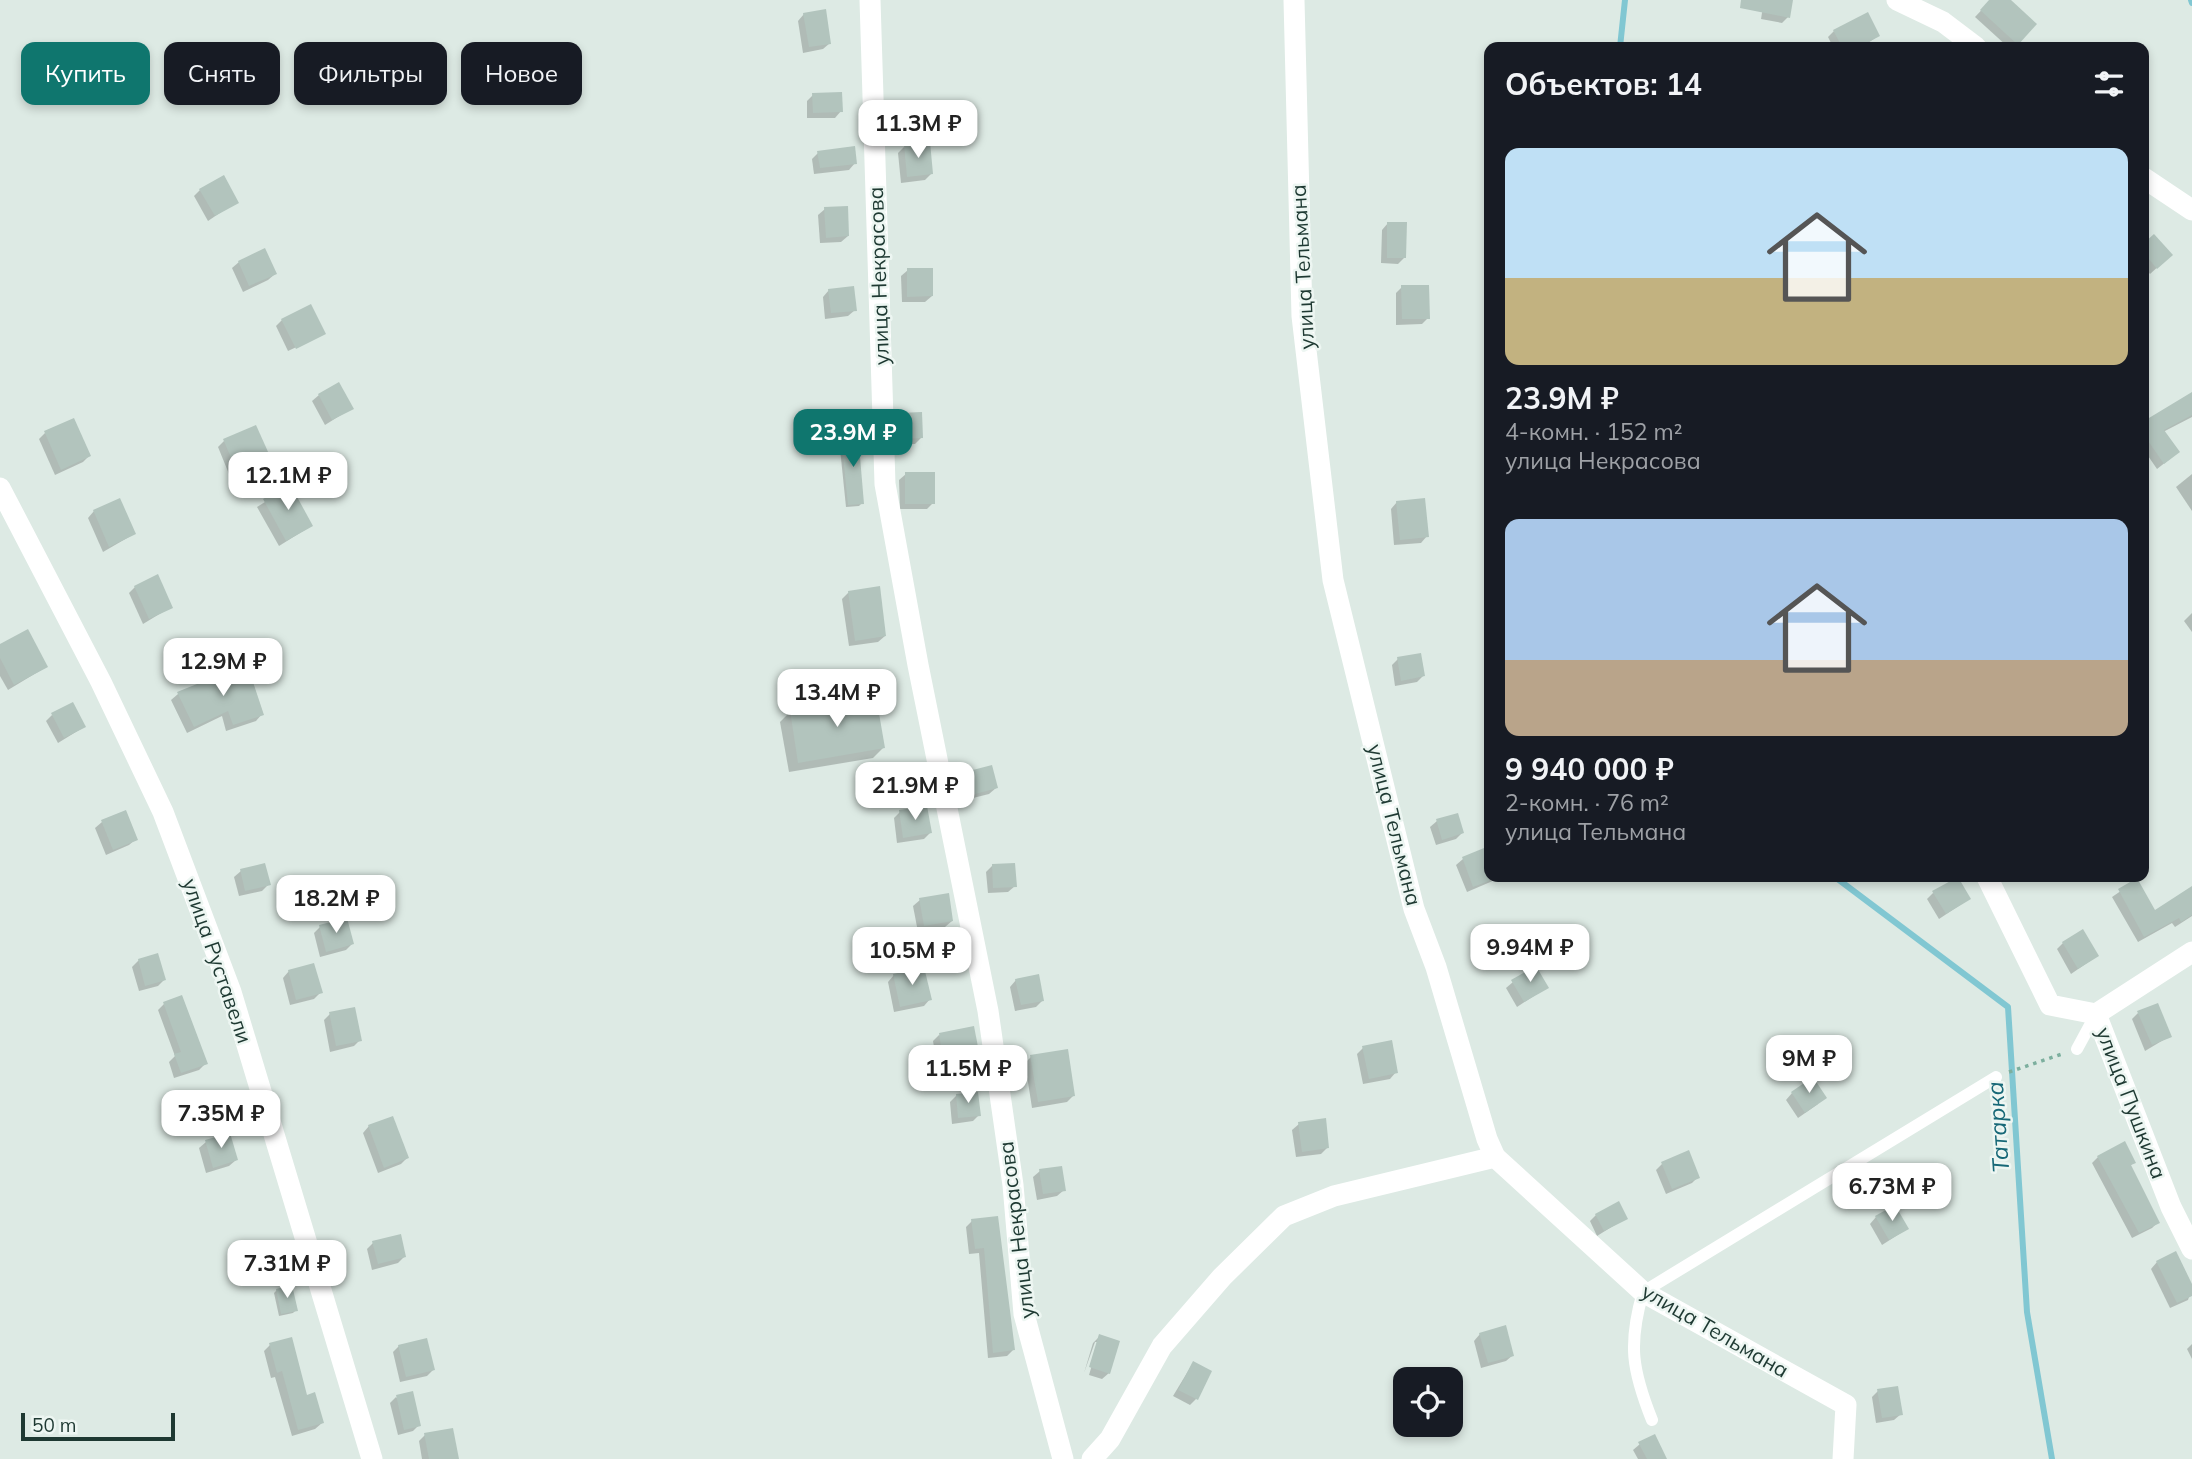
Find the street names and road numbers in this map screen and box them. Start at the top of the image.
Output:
street label: улица Тельмана [1285,184,1319,350]
street label: улица Некрасова [862,186,894,366]
street label: улица Тельмана [1362,741,1428,908]
street label: улица Руставели [178,875,258,1047]
street label: улица Пушкина [2091,1023,2173,1182]
street label: улица Некрасова [992,1140,1040,1320]
street label: улица Тельмана [1637,1277,1794,1383]

